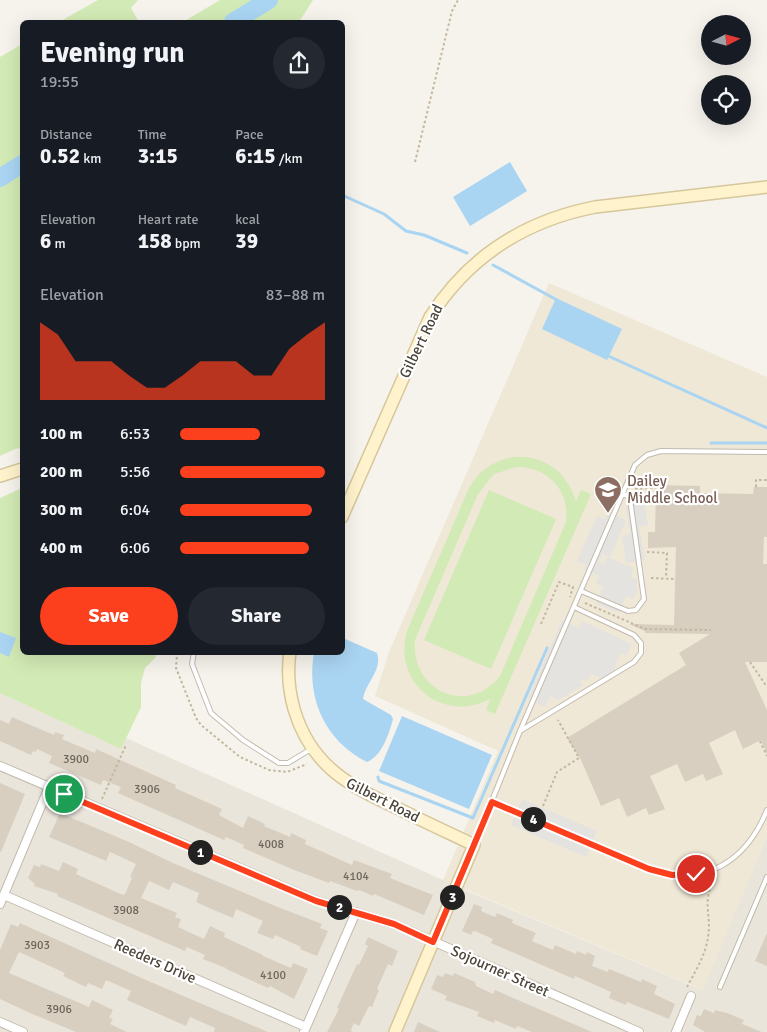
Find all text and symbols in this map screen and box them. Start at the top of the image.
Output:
north arrow [701,15,751,65]
map controls [701,15,751,125]
text: Evening run [40,36,185,70]
button: share [273,37,325,89]
text: 19:55 [40,72,79,92]
button: locate [701,75,751,125]
text: Distance [40,126,92,143]
text: Time [138,126,167,143]
text: Pace [235,126,264,143]
text: 0.52 [40,143,80,169]
text: 3:15 [138,143,178,169]
text: 6:15 [235,143,276,169]
text: km [80,150,101,167]
text: /km [276,150,303,167]
text: Elevation [40,211,96,228]
text: Heart rate [138,211,198,228]
text: kcal [235,211,260,228]
text: 6 [40,228,51,254]
text: 158 [138,228,172,254]
text: 39 [235,228,258,254]
text: m [51,235,66,252]
text: bpm [172,235,201,252]
text: Elevation [40,285,104,305]
text: 83–88 m [266,285,325,305]
street label: Gilbert Road [395,301,447,381]
text: 100 m [40,424,82,444]
text: 6:53 [120,424,150,444]
text: 200 m [40,462,82,482]
text: 5:56 [120,462,150,482]
place label: Dailey Middle School [627,472,718,507]
school or university icon: Dailey Middle School [593,475,623,514]
text: 300 m [40,500,82,520]
text: 6:04 [120,500,150,520]
text: 400 m [40,538,82,558]
text: 6:06 [120,538,150,558]
button: Save [40,587,178,645]
button: Share [188,587,325,645]
house number: 3900 [63,752,89,767]
pin [43,773,85,815]
street label: Gilbert Road [343,774,423,826]
icon: arrive [50,780,78,808]
house number: 3906 [134,782,160,797]
pin: 4 [520,806,546,832]
text: 4 [530,811,537,828]
house number: 4008 [258,837,284,852]
pin: 1 [188,840,212,864]
text: 1 [197,844,204,861]
pin [675,853,717,895]
icon: check [682,860,710,888]
house number: 4104 [343,869,369,884]
pin: 3 [440,884,464,910]
text: 3 [449,889,456,906]
pin: 2 [326,894,352,920]
text: 2 [336,899,343,916]
house number: 3908 [113,903,139,918]
street label: Reeders Drive [111,935,199,987]
house number: 3903 [24,938,50,953]
street label: Sojourner Street [448,941,552,1001]
house number: 4100 [260,968,286,983]
house number: 3906 [46,1002,72,1017]

